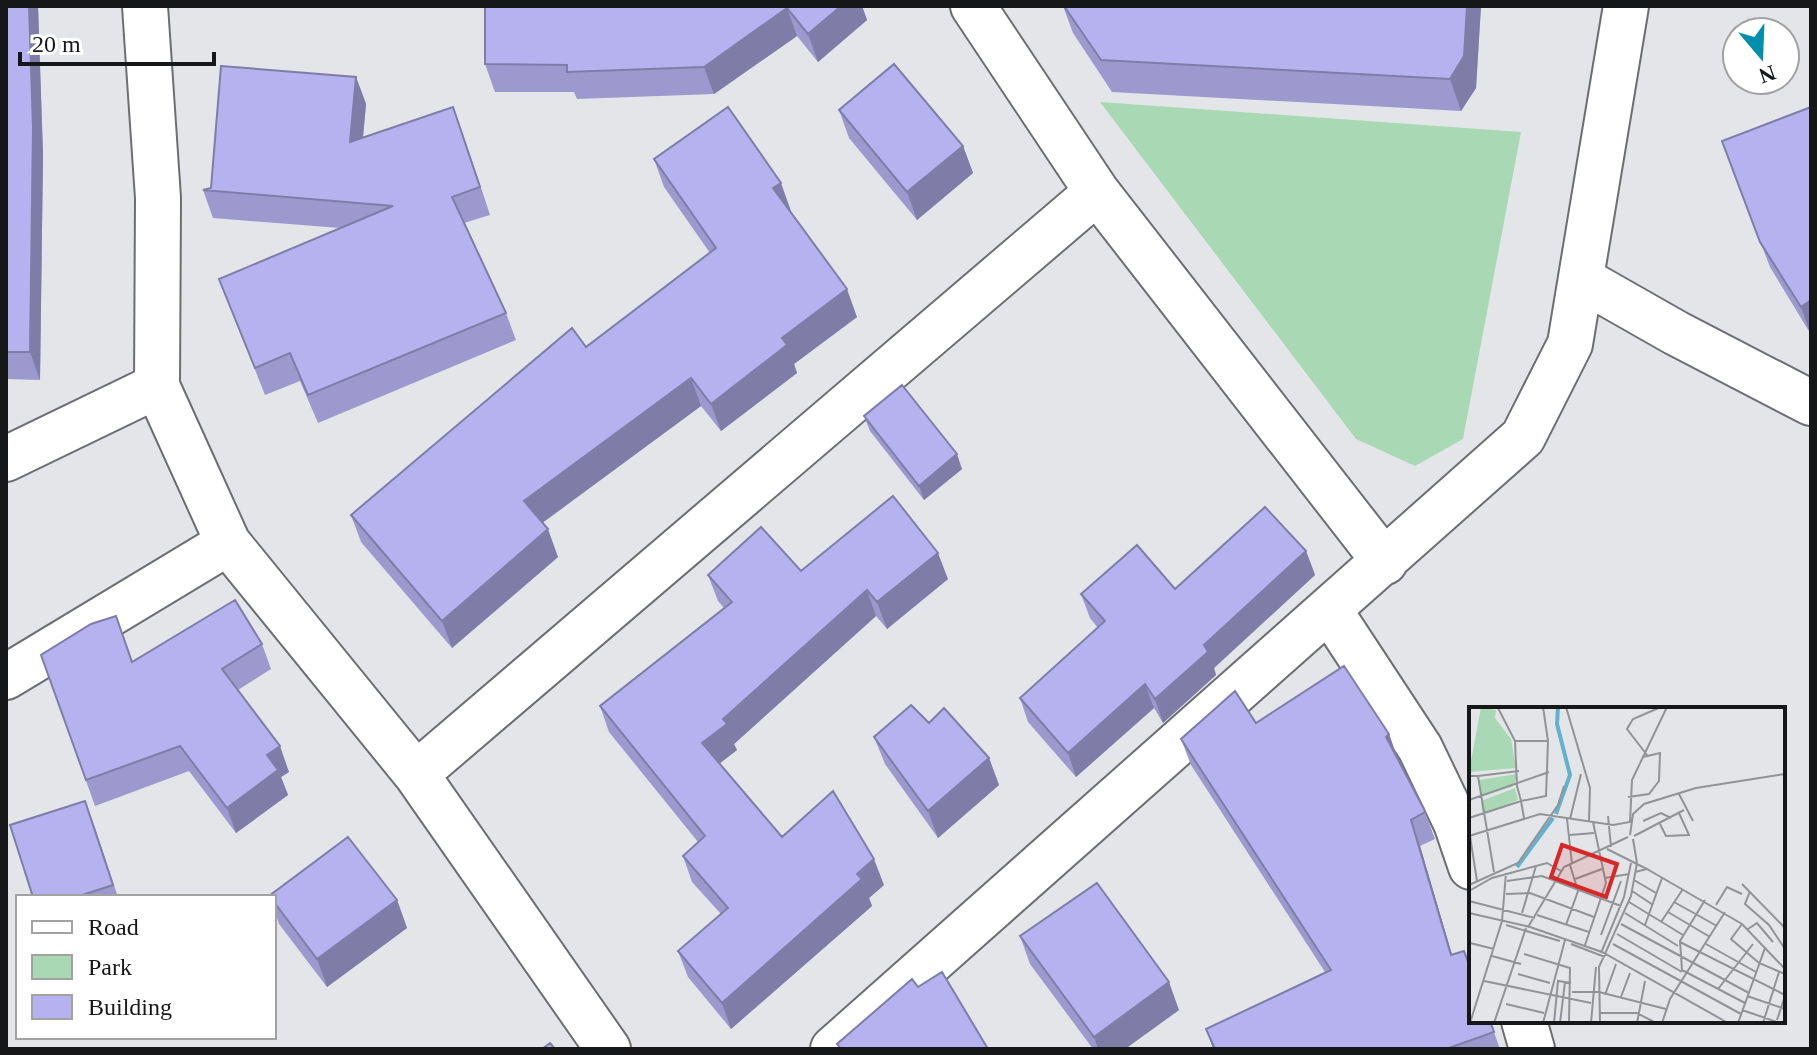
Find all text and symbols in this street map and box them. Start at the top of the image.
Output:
scale bar [20,16,214,66]
north arrow [1721,16,1801,96]
text: 20 m [32,31,81,57]
text: N [1756,60,1779,89]
inset map [1469,707,1785,1023]
legend [16,895,276,1039]
text: Road [88,914,139,940]
text: Park [88,954,132,980]
text: Building [88,994,172,1020]

